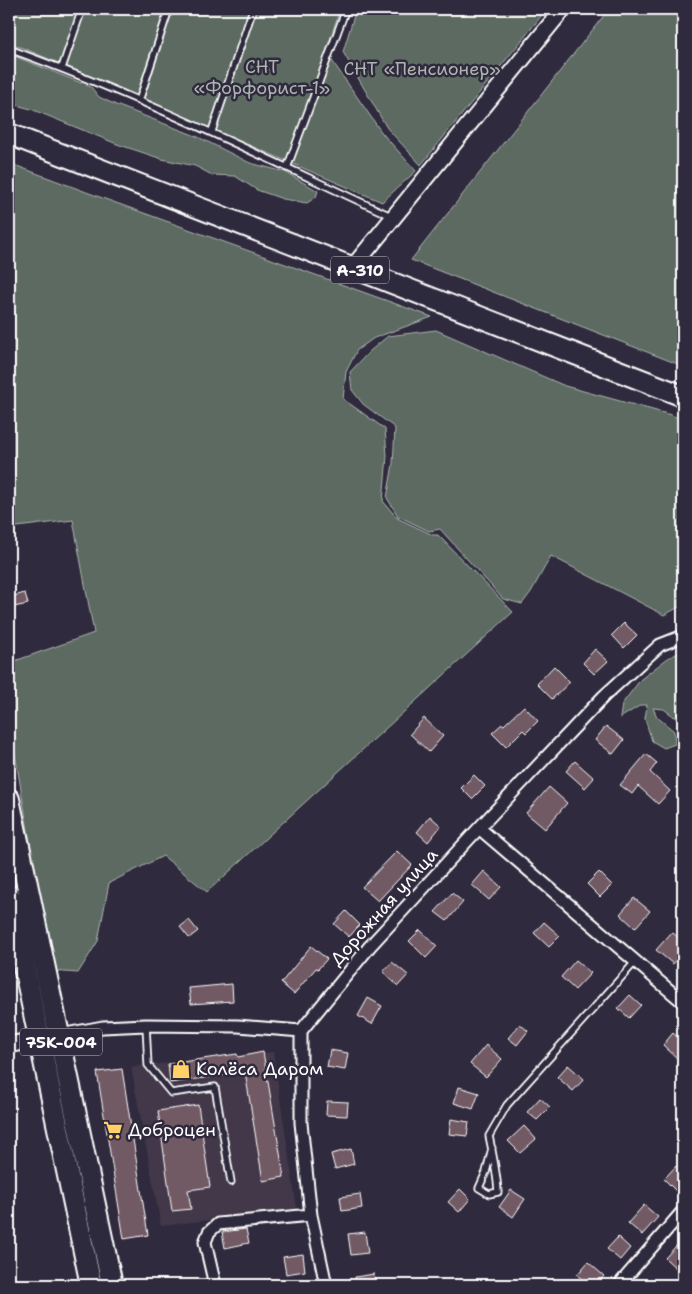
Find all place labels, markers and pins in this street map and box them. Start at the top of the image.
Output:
place label: Колёса Даром [196,1057,323,1081]
shop icon: Колёса Даром [170,1058,192,1080]
place label: Доброцен [128,1118,216,1142]
supermarket icon: Доброцен [102,1119,124,1141]

